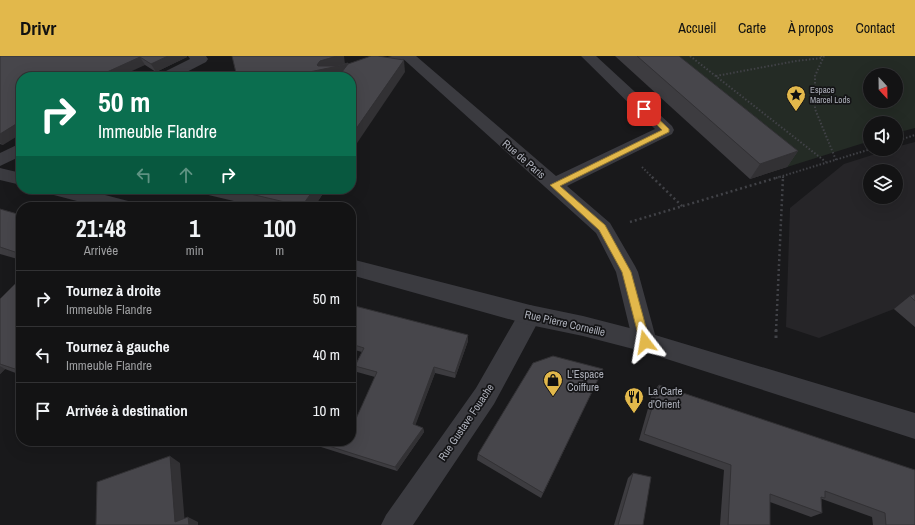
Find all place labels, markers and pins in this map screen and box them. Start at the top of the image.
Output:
place icon: Espace Marcel Lods [785,84,807,112]
place label: Espace Marcel Lods [810,84,851,106]
pin [627,92,661,126]
place label: L'Espace Coiffure [567,367,604,394]
shop icon: L'Espace Coiffure [542,369,564,397]
place label: La Carte d'Orient [648,384,683,411]
restaurant icon: La Carte d'Orient [623,386,645,414]

